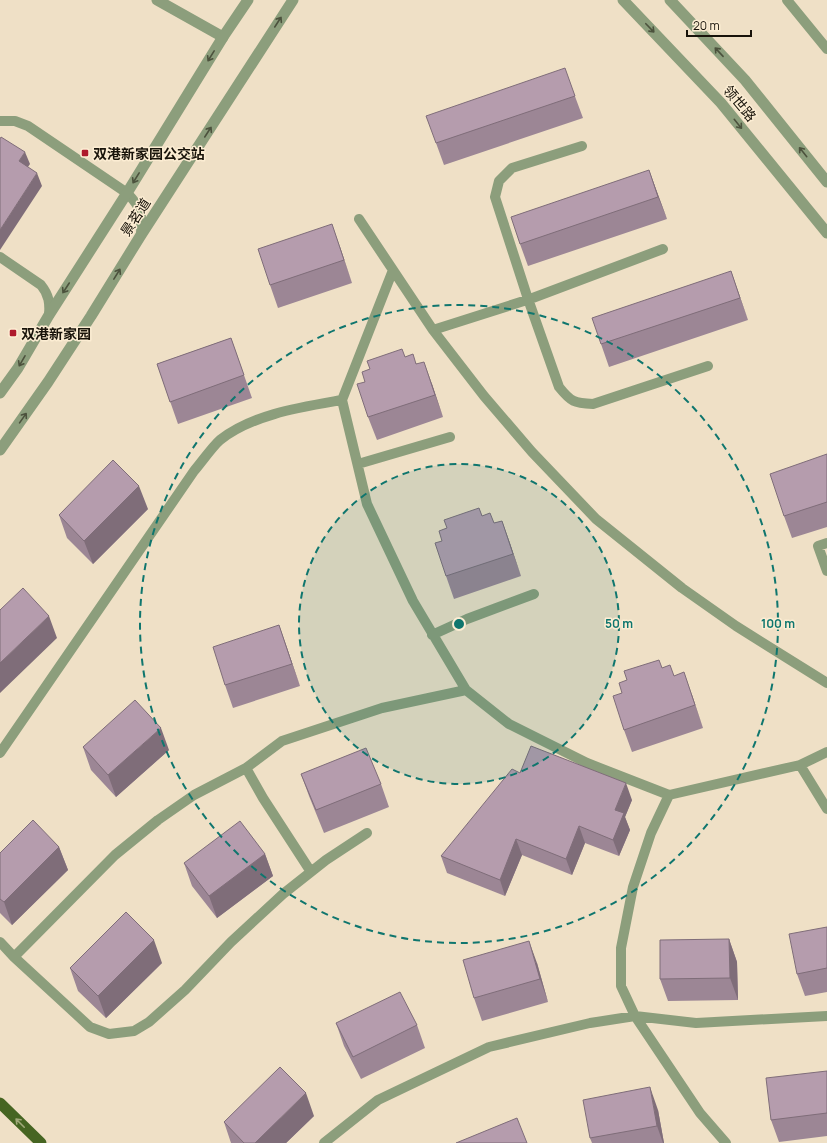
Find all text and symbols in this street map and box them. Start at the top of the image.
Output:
scale bar [687,12,751,38]
one-way arrow [274,17,282,28]
text: 20 m [693,17,720,34]
one-way arrow [645,23,655,33]
one-way arrow [714,47,724,57]
one-way arrow [207,50,215,62]
street label: 领世路 [719,81,761,125]
one-way arrow [734,118,743,129]
one-way arrow [204,126,212,137]
place label: 双港新家园公交站 [93,144,205,163]
one-way arrow [798,146,807,157]
marker: 双港新家园公交站 [80,148,90,158]
one-way arrow [131,173,140,184]
street label: 景茗道 [116,194,154,240]
one-way arrow [113,268,121,280]
one-way arrow [61,282,69,294]
place label: 双港新家园 [21,324,91,343]
marker: 双港新家园 [8,328,18,338]
one-way arrow [17,355,25,367]
one-way arrow [18,413,27,424]
text: 50 m [605,615,633,632]
text: 100 m [761,615,795,632]
centre of rings [452,617,466,631]
one-way arrow [15,1118,25,1128]

